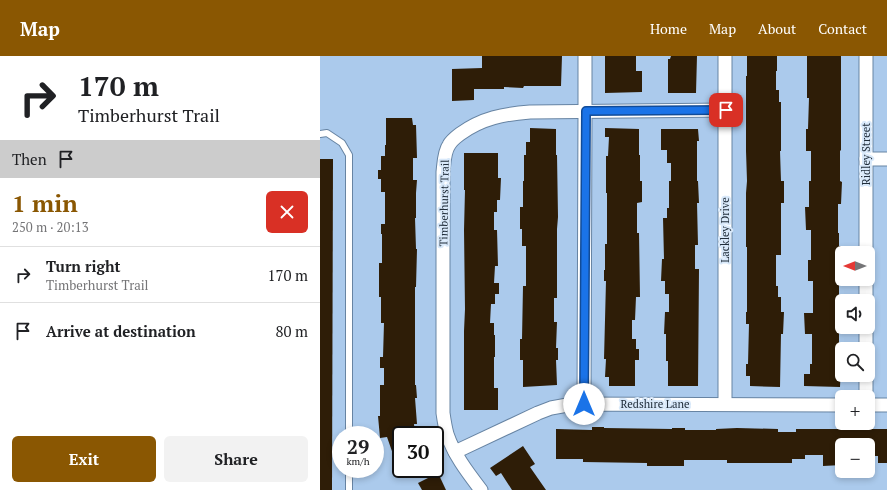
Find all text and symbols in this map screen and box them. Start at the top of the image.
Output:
text: Map [20,16,60,41]
text: Home [650,19,687,38]
text: Map [709,19,736,38]
text: About [758,19,796,38]
text: Contact [818,19,867,38]
text: 170 m [78,67,159,104]
icon: right [12,72,64,124]
pin [709,93,743,127]
icon: arrive [715,99,737,121]
text: Timberhurst Trail [78,103,220,127]
street label: Ridley Street [859,123,873,185]
icon: arrive [55,148,77,170]
text: Then [12,149,47,169]
street label: Timberhurst Trail [436,160,452,246]
text: 1 min [12,187,78,219]
button: close [266,191,308,233]
street label: Lackley Drive [718,197,732,263]
text: 250 m · 20:13 [12,218,89,236]
north arrow [835,246,875,286]
map controls [835,246,875,478]
text: Turn right [46,256,121,276]
icon: right [12,264,34,286]
text: 170 m [267,265,308,285]
text: Timberhurst Trail [46,276,149,294]
button: sound [835,294,875,334]
icon: arrive [12,320,34,342]
text: Arrive at destination [46,321,196,341]
text: 80 m [275,321,308,341]
button: search [835,342,875,382]
position arrow [563,383,605,425]
button: + [835,390,875,430]
street label: Redshire Lane [620,397,690,411]
speed limit sign: 30 [392,426,444,478]
text: 29 [347,433,369,460]
button: Exit [12,436,156,482]
button: Share [164,436,308,482]
button: − [835,438,875,478]
text: km/h [346,455,370,468]

